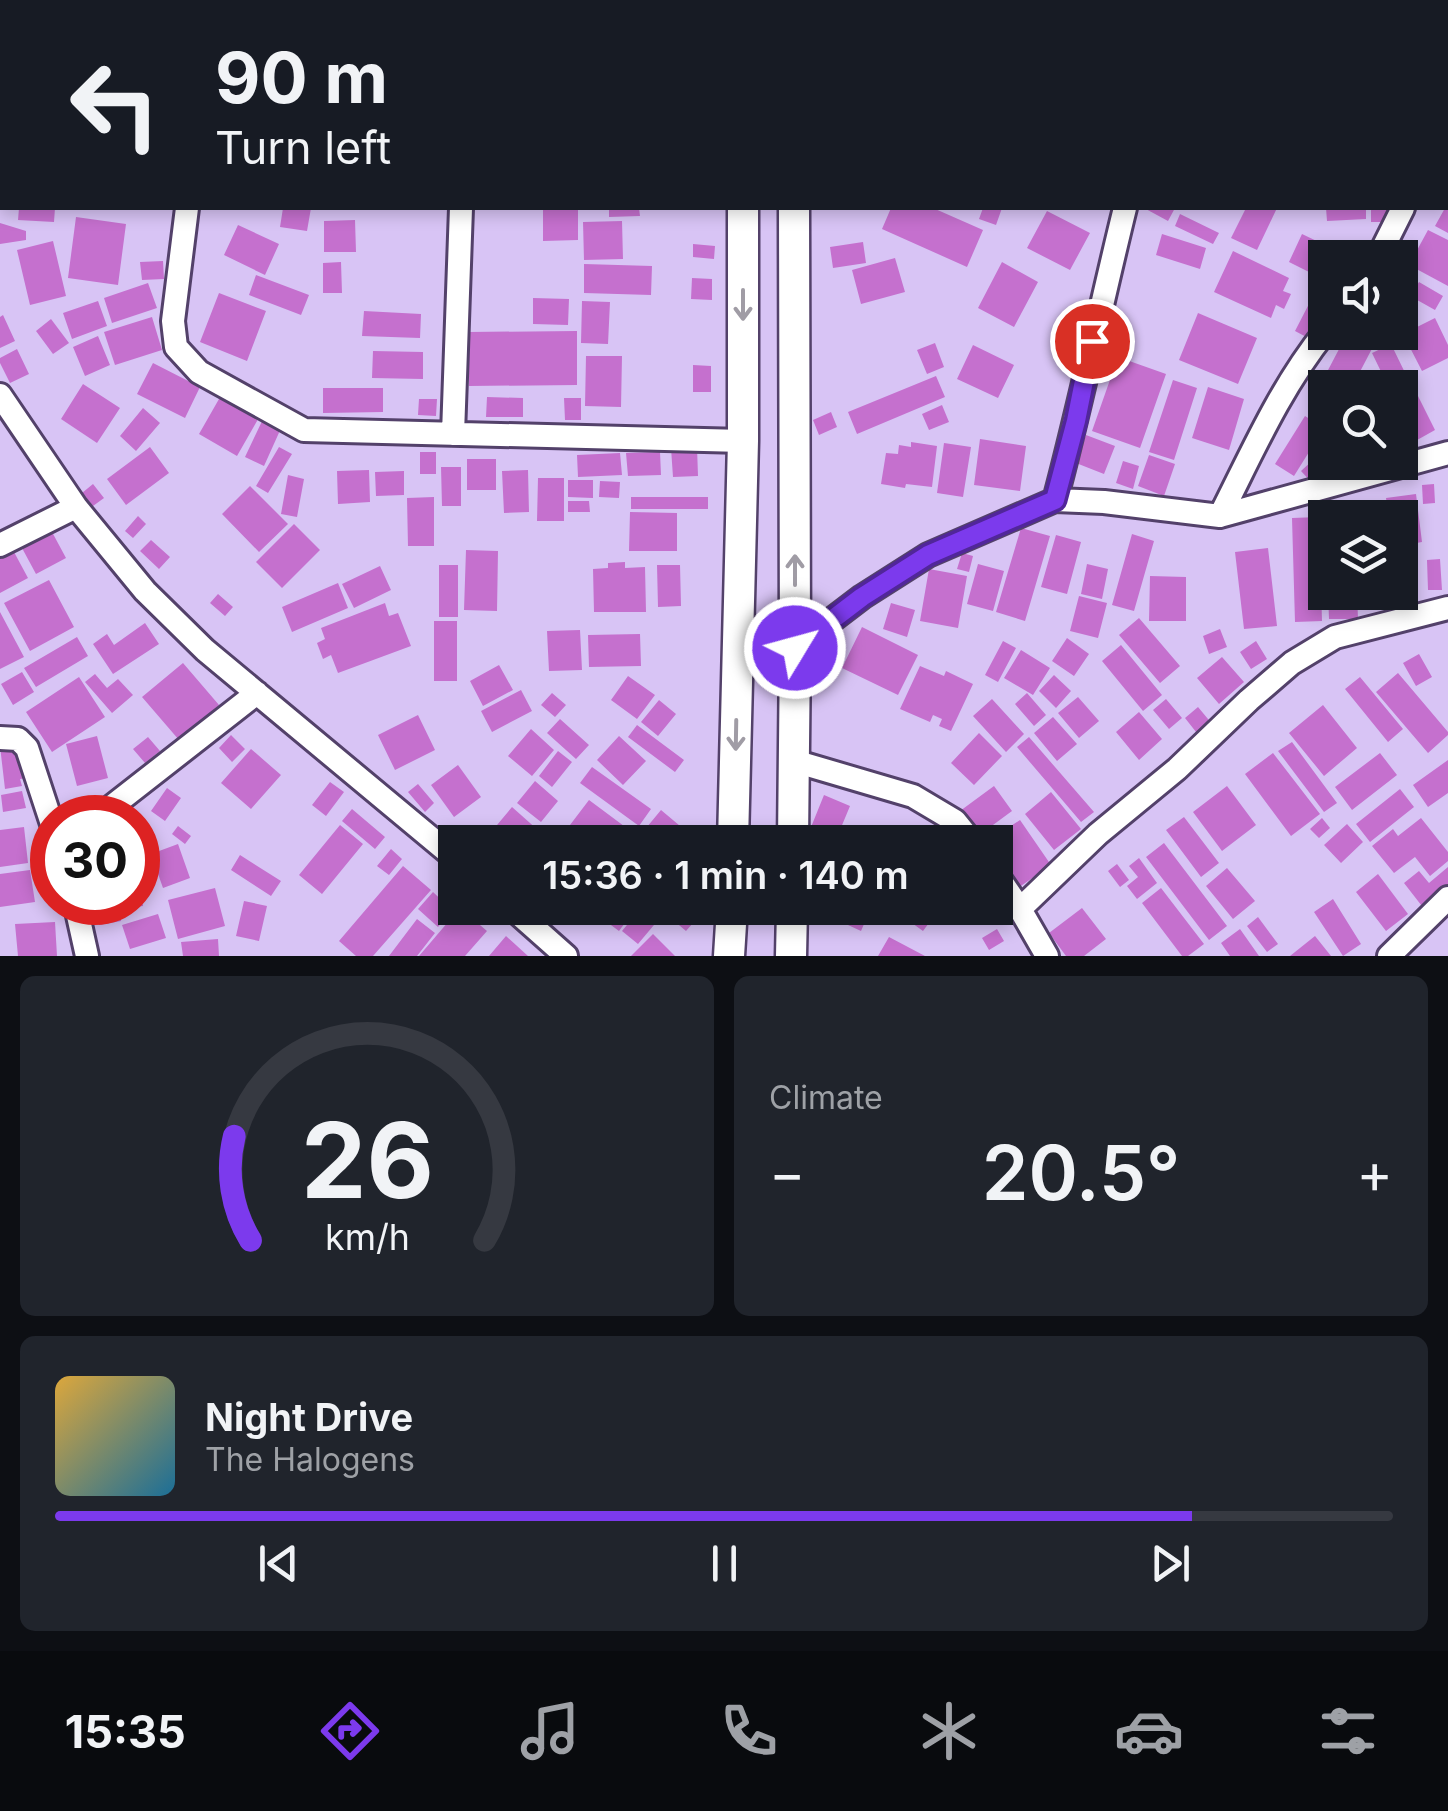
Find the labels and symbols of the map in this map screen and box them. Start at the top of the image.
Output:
one-way arrow [734,288,752,320]
pin [1050,299,1135,384]
one-way arrow [786,555,804,588]
position arrow [743,596,847,700]
one-way arrow [726,718,745,750]
speed limit sign: 30 [30,795,160,925]

